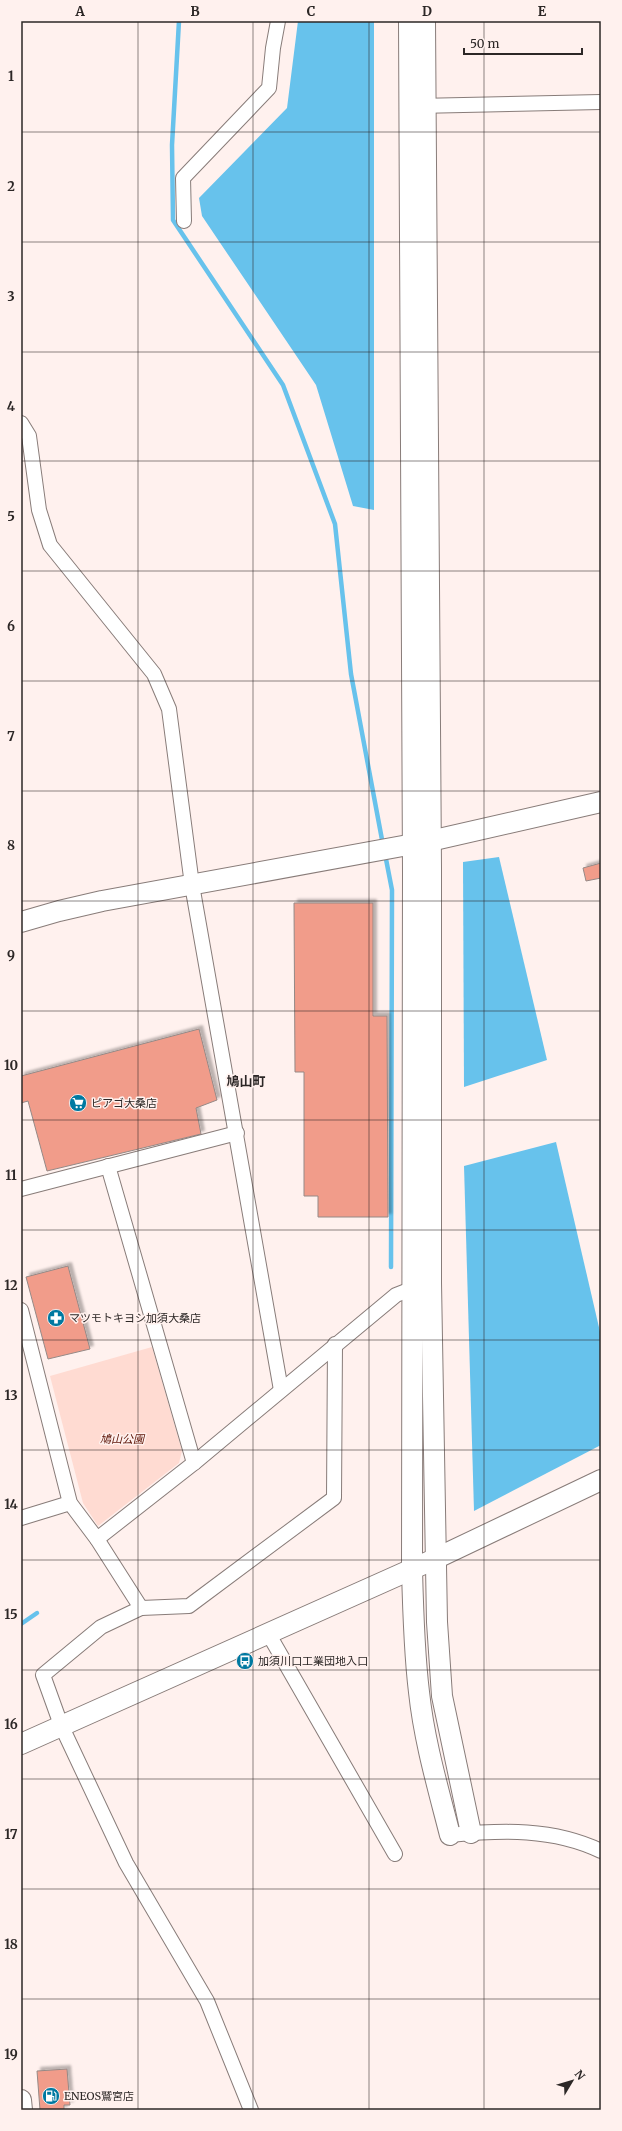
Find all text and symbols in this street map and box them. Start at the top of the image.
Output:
text: A [74,3,85,20]
text: B [190,3,200,20]
text: C [307,3,316,20]
text: D [422,3,432,20]
text: E [538,3,547,20]
scale bar [464,30,582,56]
text: 50 m [470,36,499,51]
text: 1 [8,68,14,85]
text: 2 [7,178,15,195]
text: 3 [7,288,15,305]
text: 4 [7,398,16,415]
text: 5 [7,508,15,525]
text: 6 [7,618,15,635]
text: 7 [7,728,15,745]
text: 8 [7,837,15,854]
text: 9 [7,947,15,964]
text: 10 [4,1057,18,1074]
district label: 鳩山町 [226,1073,266,1090]
supermarket icon: ピアゴ大桑店 [68,1093,88,1113]
place label: ピアゴ大桑店 [91,1096,157,1110]
text: 11 [5,1167,17,1184]
text: 12 [4,1277,18,1294]
pharmacy icon: マツモトキヨシ加須大桑店 [46,1308,66,1328]
place label: マツモトキヨシ加須大桑店 [69,1311,201,1325]
text: 13 [4,1387,18,1404]
park label: 鳩山公園 [100,1432,146,1446]
text: 14 [4,1496,19,1513]
text: 15 [4,1606,18,1623]
bus stop icon: 加須川口工業団地入口 [235,1651,255,1671]
place label: 加須川口工業団地入口 [258,1654,368,1668]
text: 16 [4,1716,18,1733]
text: 17 [4,1826,18,1843]
text: 18 [4,1936,18,1953]
text: 19 [4,2046,18,2063]
north arrow [552,2061,592,2101]
text: N [572,2067,588,2083]
fuel station icon: ENEOS鷲宮店 [41,2086,61,2106]
place label: ENEOS鷲宮店 [64,2089,134,2103]

